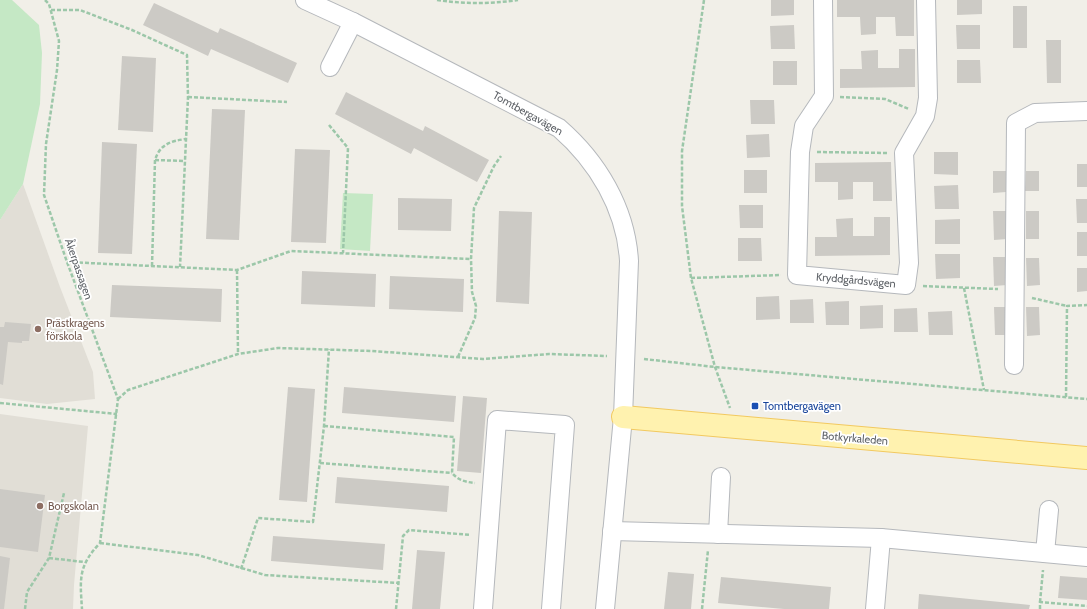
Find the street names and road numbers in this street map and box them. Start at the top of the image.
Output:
street label: Tomtbergavägen [491,88,565,138]
street label: Åkerpassagen [62,236,97,301]
street label: Kryddgårdsvägen [816,270,896,290]
street label: Botkyrkaleden [821,428,889,448]

